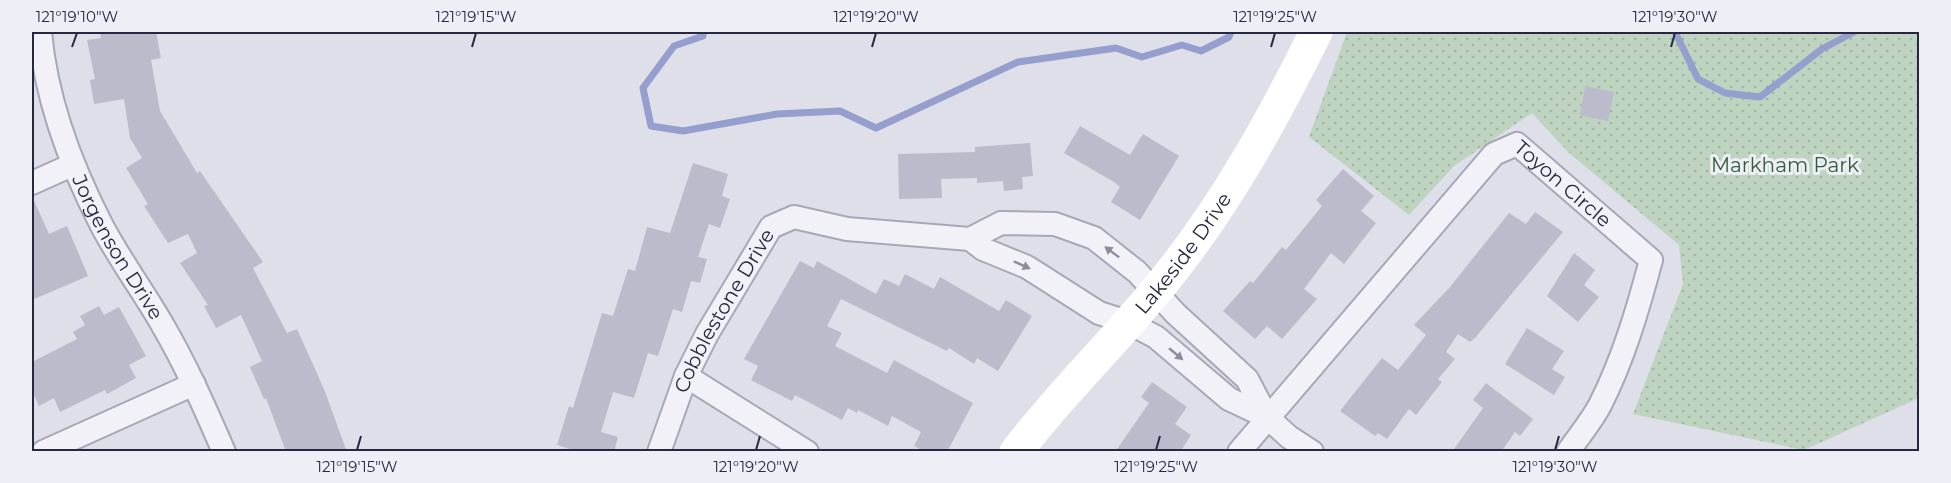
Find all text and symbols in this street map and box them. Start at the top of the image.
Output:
text: 121°19'10"W [36,7,119,26]
text: 121°19'15"W [436,7,517,26]
text: 121°19'20"W [833,7,919,26]
text: 121°19'25"W [1233,7,1317,26]
text: 121°19'30"W [1633,7,1718,26]
street label: Toyon Circle [1510,135,1616,232]
park label: Markham Park [1711,153,1859,177]
street label: Jorgenson Drive [67,170,169,324]
street label: Lakeside Drive [1130,188,1236,319]
street label: Cobblestone Drive [669,224,779,396]
one-way arrow [1104,246,1120,258]
one-way arrow [1014,261,1031,270]
one-way arrow [1168,347,1183,360]
text: 121°19'15"W [317,457,398,476]
text: 121°19'20"W [713,457,799,476]
text: 121°19'25"W [1114,457,1198,476]
text: 121°19'30"W [1513,457,1598,476]

